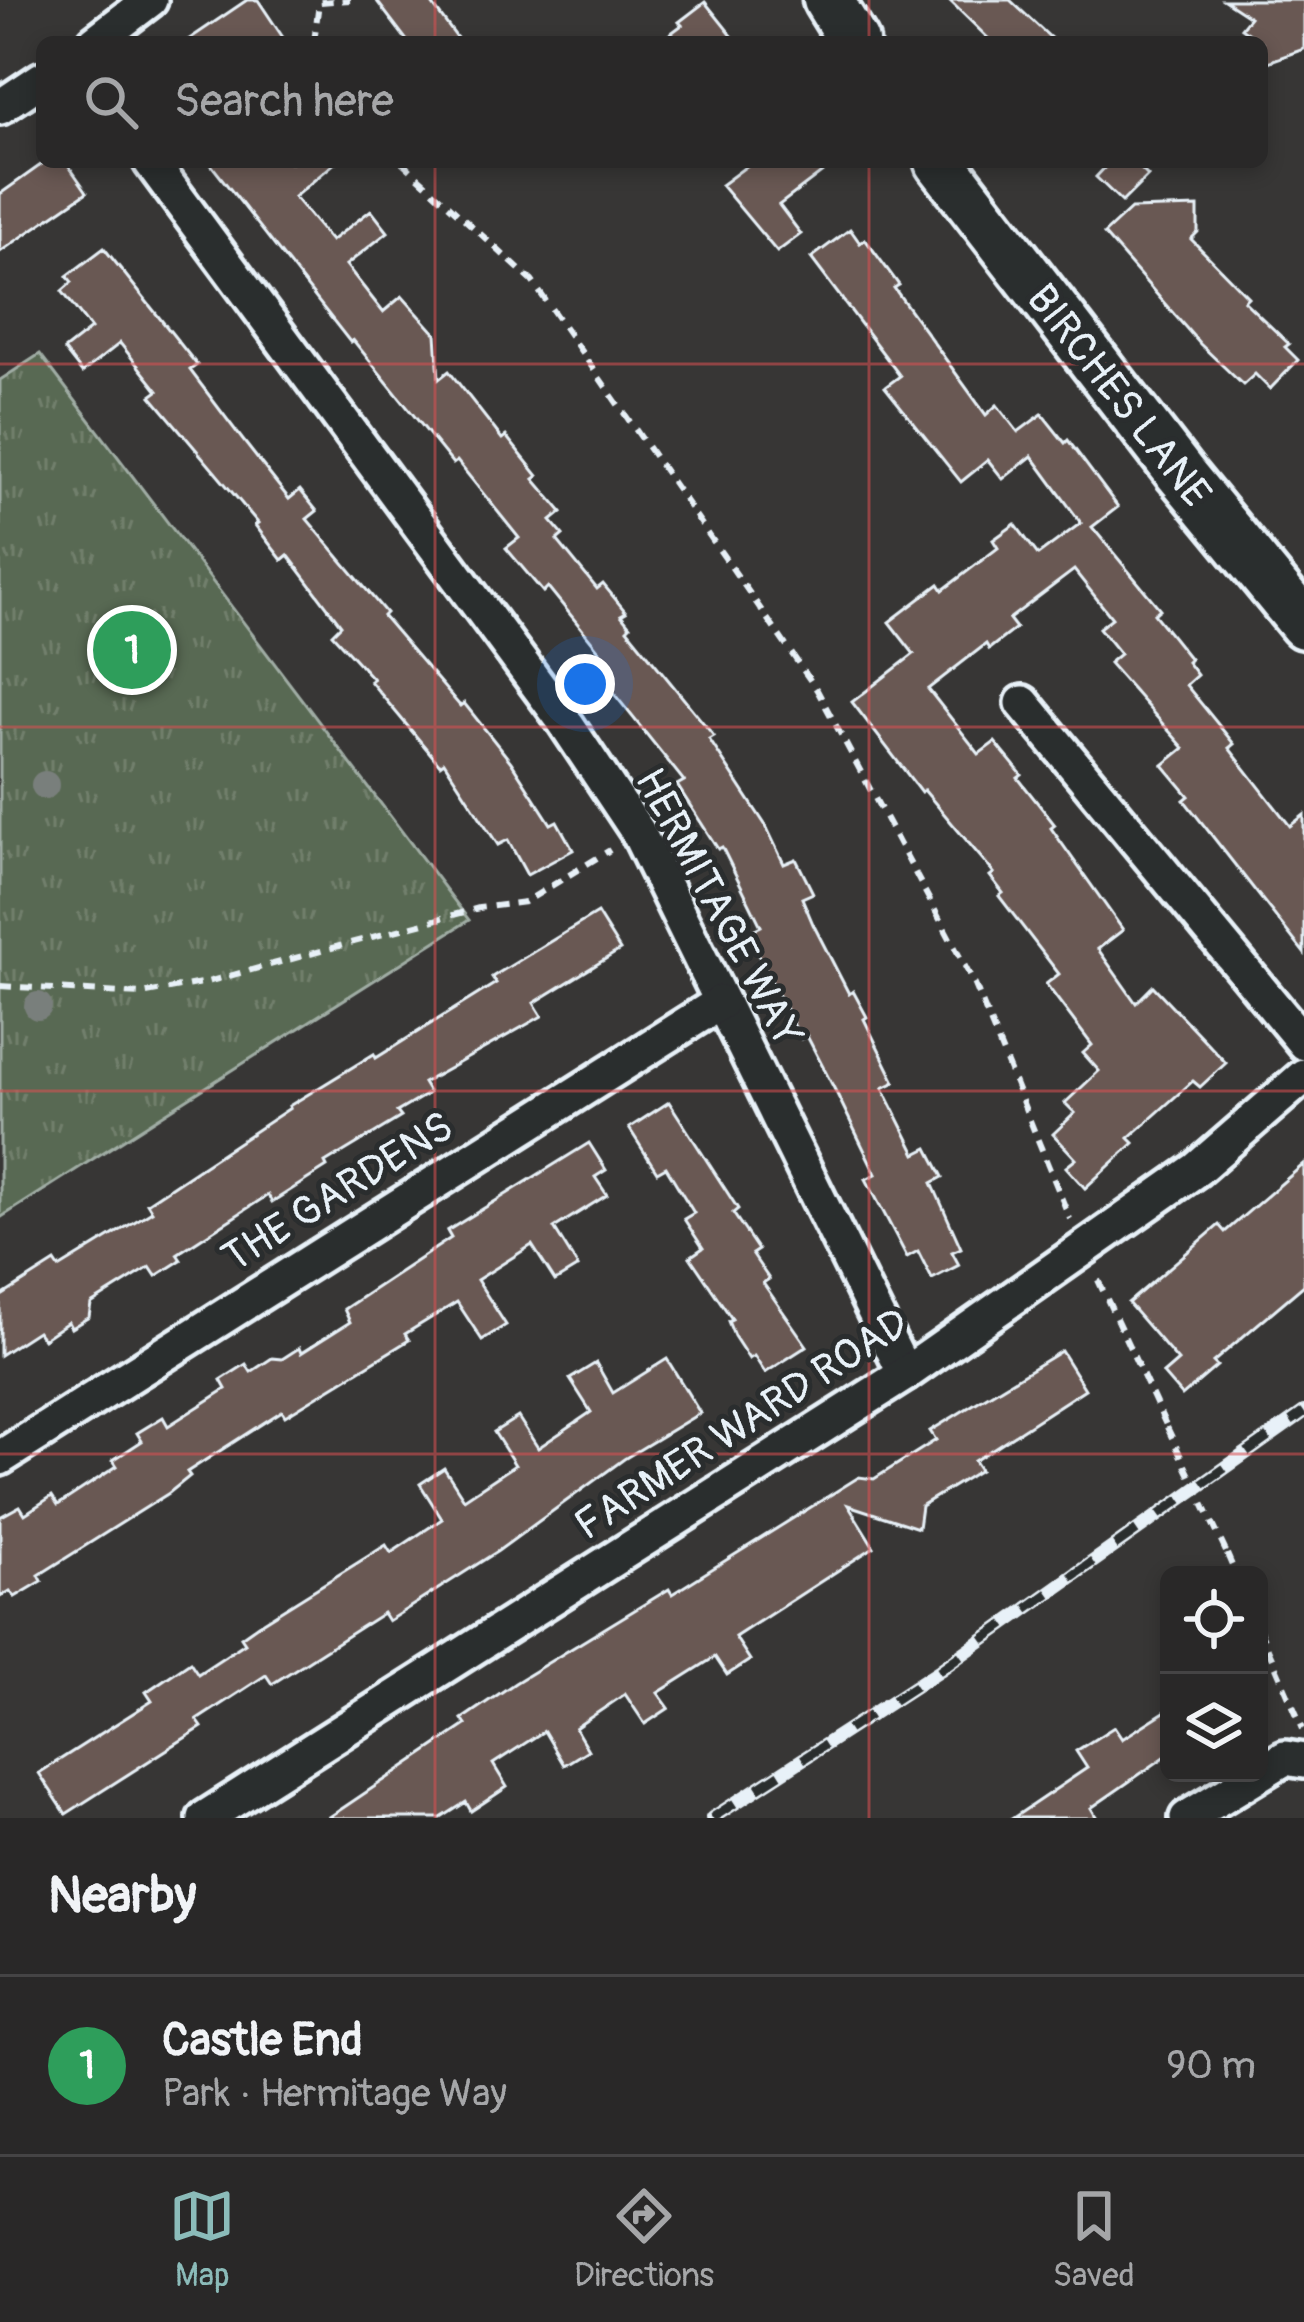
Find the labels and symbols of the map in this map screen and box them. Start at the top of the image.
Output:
street label: BIRCHES LANE [1015,274,1222,518]
pin: 1 [93,605,171,695]
your location [555,654,615,714]
street label: HERMITAGE WAY [623,760,813,1056]
street label: THE GARDENS [213,1101,463,1284]
street label: FARMER WARD ROAD [566,1297,919,1552]

